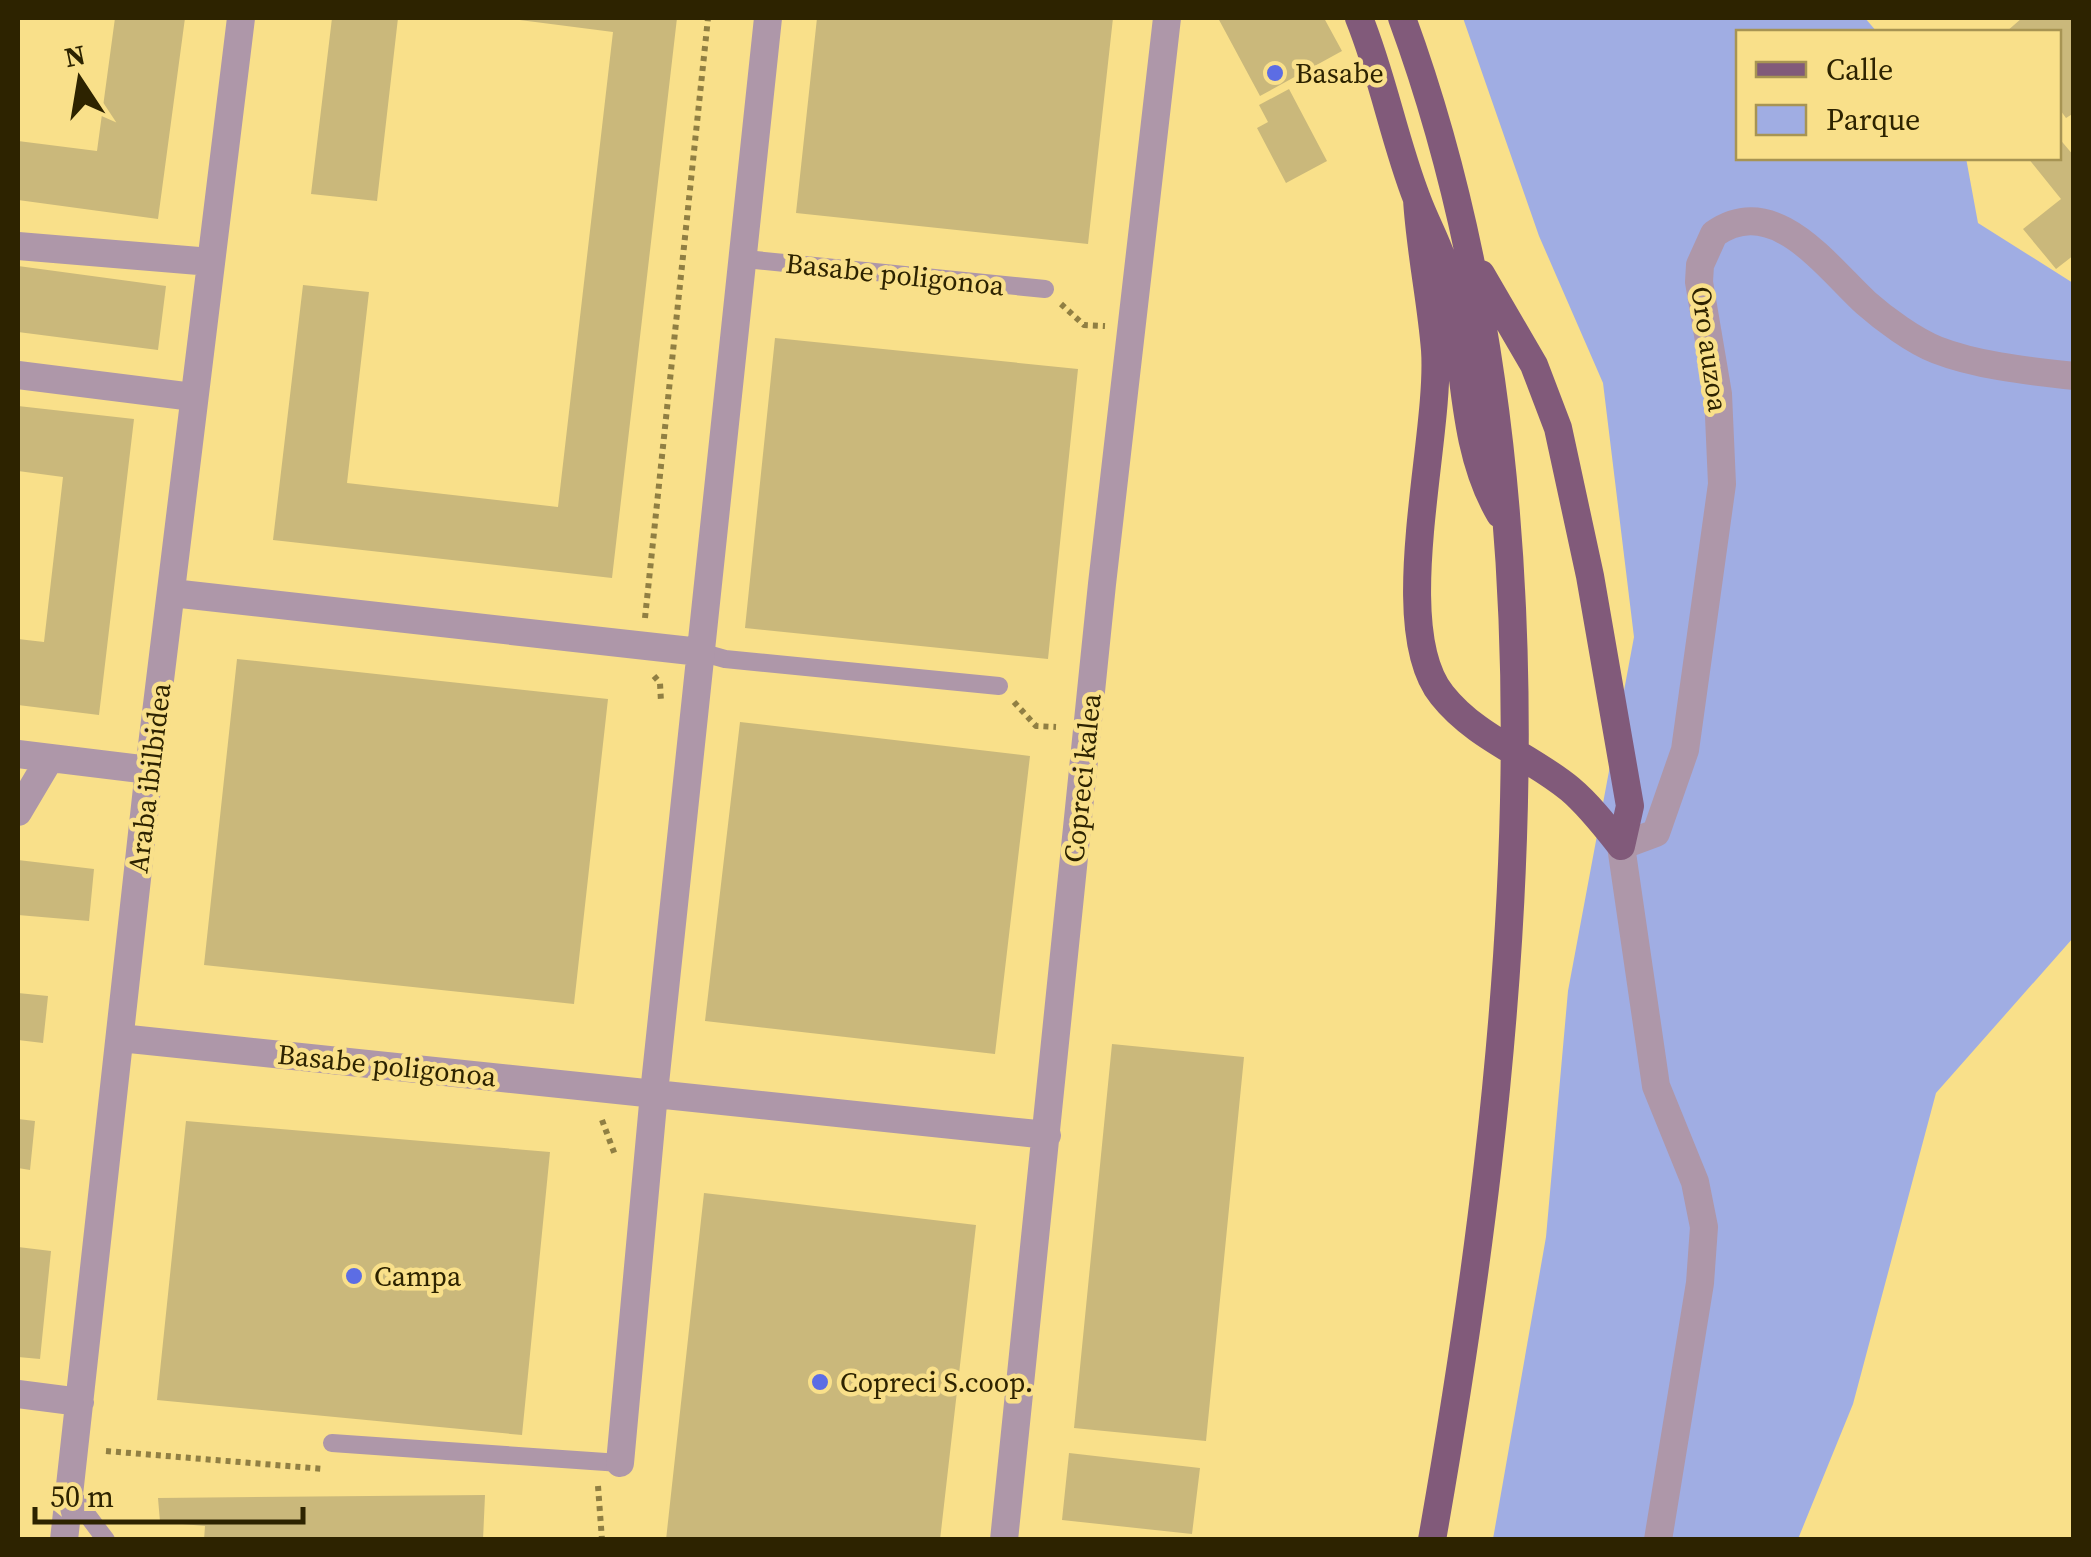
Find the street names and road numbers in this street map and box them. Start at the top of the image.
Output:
street label: Basabe poligonoa [784,244,1007,304]
street label: Oro auzoa [1682,284,1738,415]
street label: Araba ibilbidea [118,680,180,875]
street label: Copreci kalea [1054,691,1110,864]
street label: Basabe poligonoa [276,1035,499,1095]

